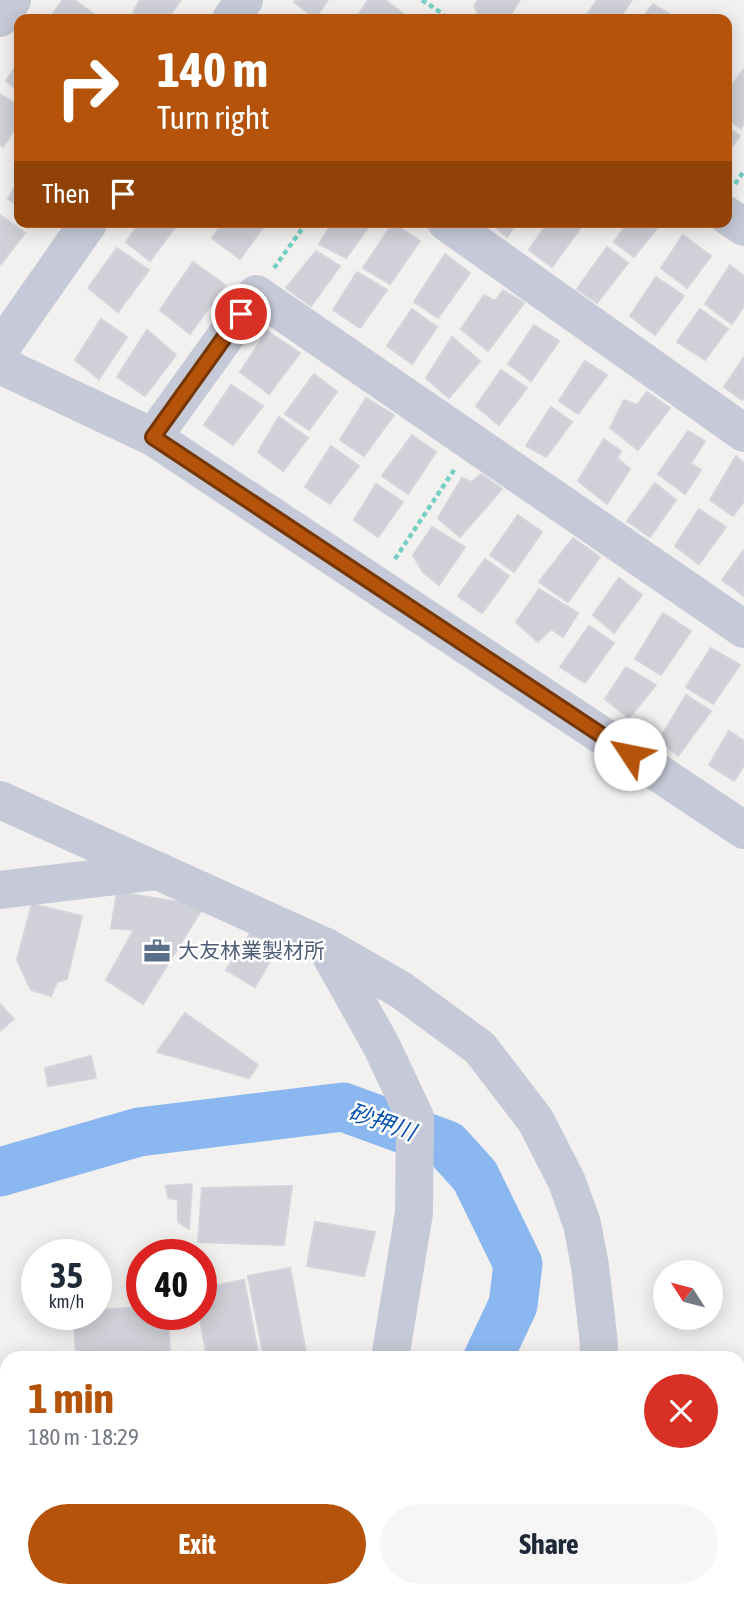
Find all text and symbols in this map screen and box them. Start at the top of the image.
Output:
text: 140 m [157,41,268,97]
icon: right [42,42,133,133]
text: Turn right [157,99,270,136]
icon: arrive [104,175,142,213]
text: Then [42,179,90,209]
pin [211,284,271,344]
icon: arrive [222,295,260,333]
position arrow [593,717,667,791]
office icon: 大友林業製材所 [142,936,172,966]
place label: 大友林業製材所 [178,938,325,962]
water label: 砂押川 [345,1098,422,1147]
speed limit sign: 40 [126,1239,217,1330]
text: 35 [50,1255,83,1295]
north arrow [653,1260,723,1330]
map controls [653,1260,723,1330]
text: km/h [49,1291,84,1312]
text: 1 min [28,1374,114,1422]
button: close [644,1374,718,1448]
text: 180 m · 18:29 [28,1424,139,1450]
button: Exit [28,1504,366,1584]
button: Share [380,1504,718,1584]

